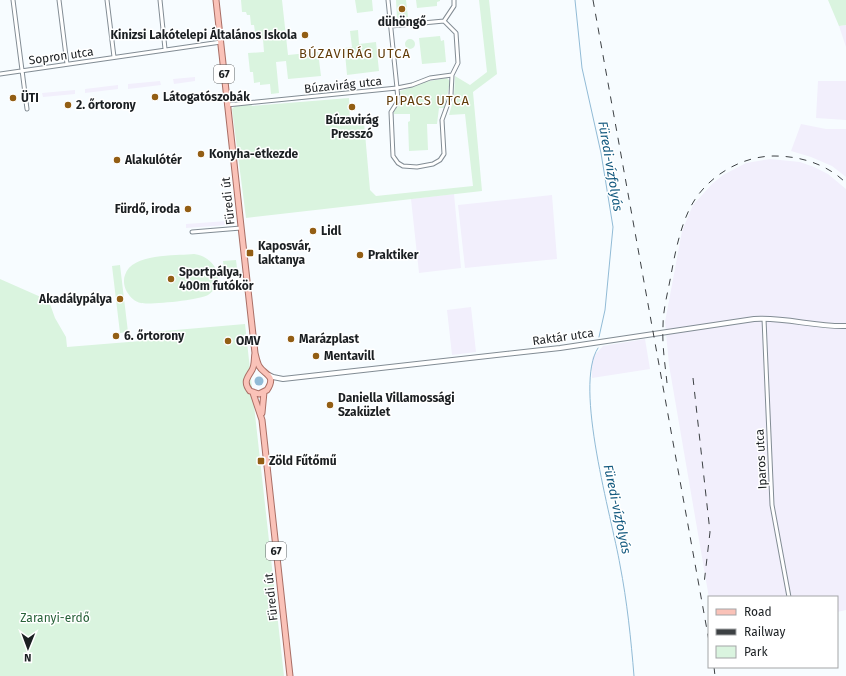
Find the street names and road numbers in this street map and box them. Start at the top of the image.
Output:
street label: Sopron utca [28,45,94,67]
road number: 67 [214,65,234,83]
street label: Búzavirág utca [303,74,383,96]
street label: Füredi út [218,176,237,226]
street label: Raktár utca [531,326,595,348]
street label: Iparos utca [752,428,770,490]
road number: 67 [266,542,286,560]
street label: Füredi út [261,572,280,622]

